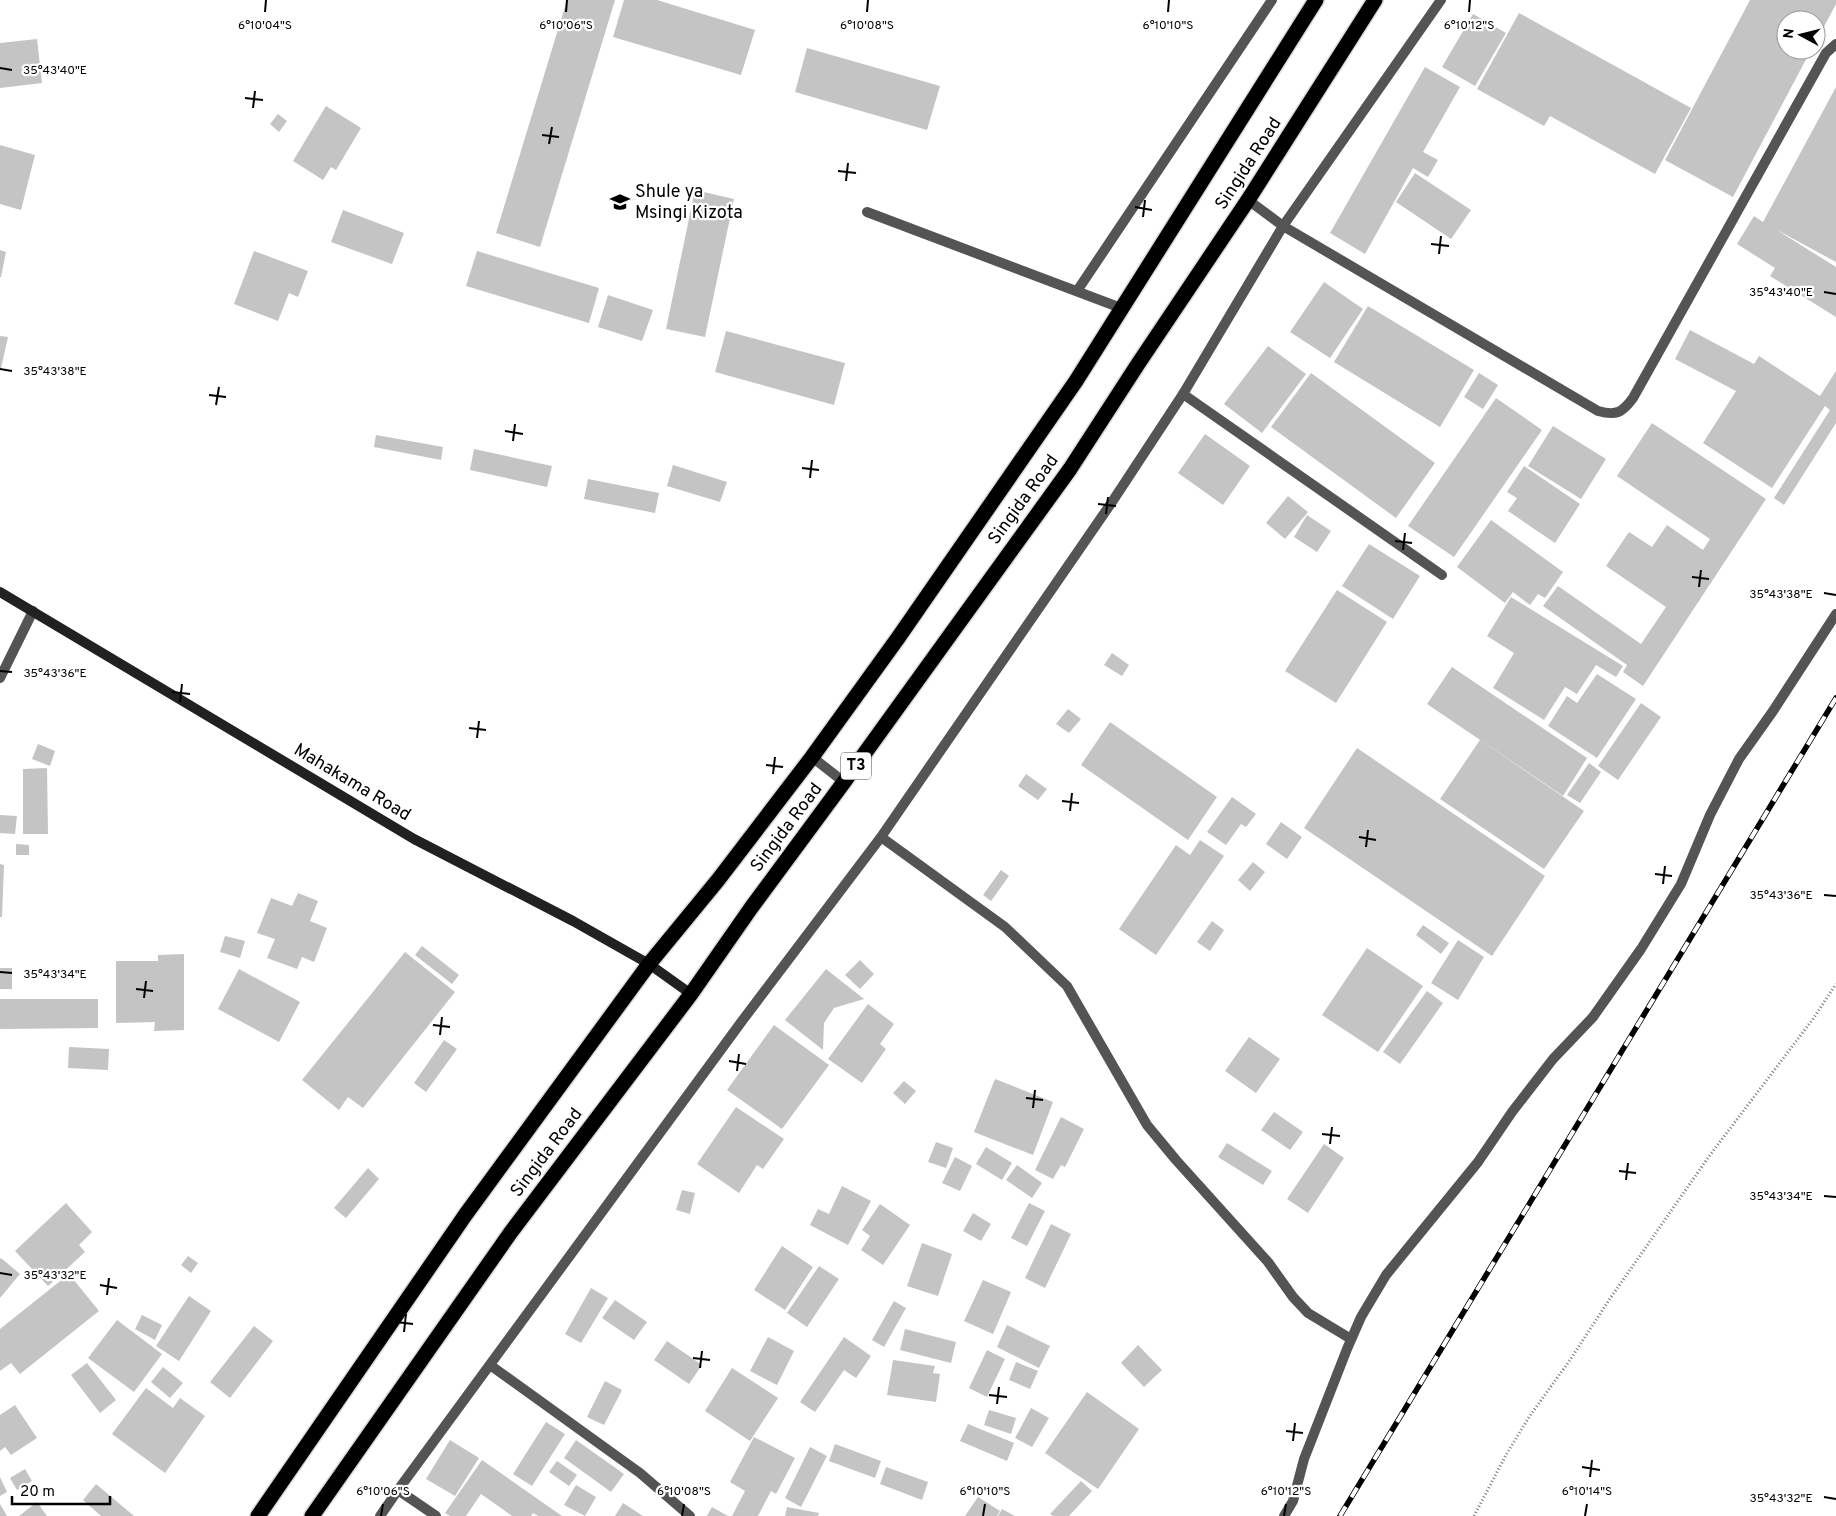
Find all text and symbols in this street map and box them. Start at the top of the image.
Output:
north arrow [1776,10,1826,60]
text: 6°10'04"S [238,18,292,34]
text: 6°10'06"S [539,18,593,34]
text: 6°10'08"S [840,18,894,34]
text: 6°10'10"S [1142,18,1194,34]
text: 6°10'12"S [1444,18,1494,34]
text: N [1781,28,1799,40]
text: 35°43'40"E [23,63,87,79]
street label: Singida Road [1211,113,1287,215]
place label: Shule ya Msingi Kizota [635,181,743,225]
school or university icon: Shule ya Msingi Kizota [609,191,631,213]
text: 35°43'40"E [1749,285,1813,301]
text: 35°43'38"E [23,364,87,380]
street label: Singida Road [984,450,1064,550]
text: 35°43'38"E [1749,587,1813,603]
text: 35°43'36"E [23,666,87,682]
street label: Mahakama Road [289,739,415,827]
road number: T3 [841,752,871,779]
street label: Singida Road [746,779,828,877]
text: 35°43'36"E [1749,888,1813,904]
text: 35°43'34"E [23,967,87,983]
street label: Singida Road [506,1104,588,1202]
text: 35°43'34"E [1749,1189,1813,1205]
text: 35°43'32"E [23,1268,87,1284]
scale bar [12,1474,110,1506]
text: 20 m [20,1483,55,1502]
text: 6°10'06"S [356,1484,410,1500]
text: 6°10'08"S [657,1484,711,1500]
text: 6°10'10"S [959,1484,1011,1500]
text: 6°10'12"S [1261,1484,1311,1500]
text: 6°10'14"S [1562,1484,1612,1500]
text: 35°43'32"E [1749,1491,1813,1507]

